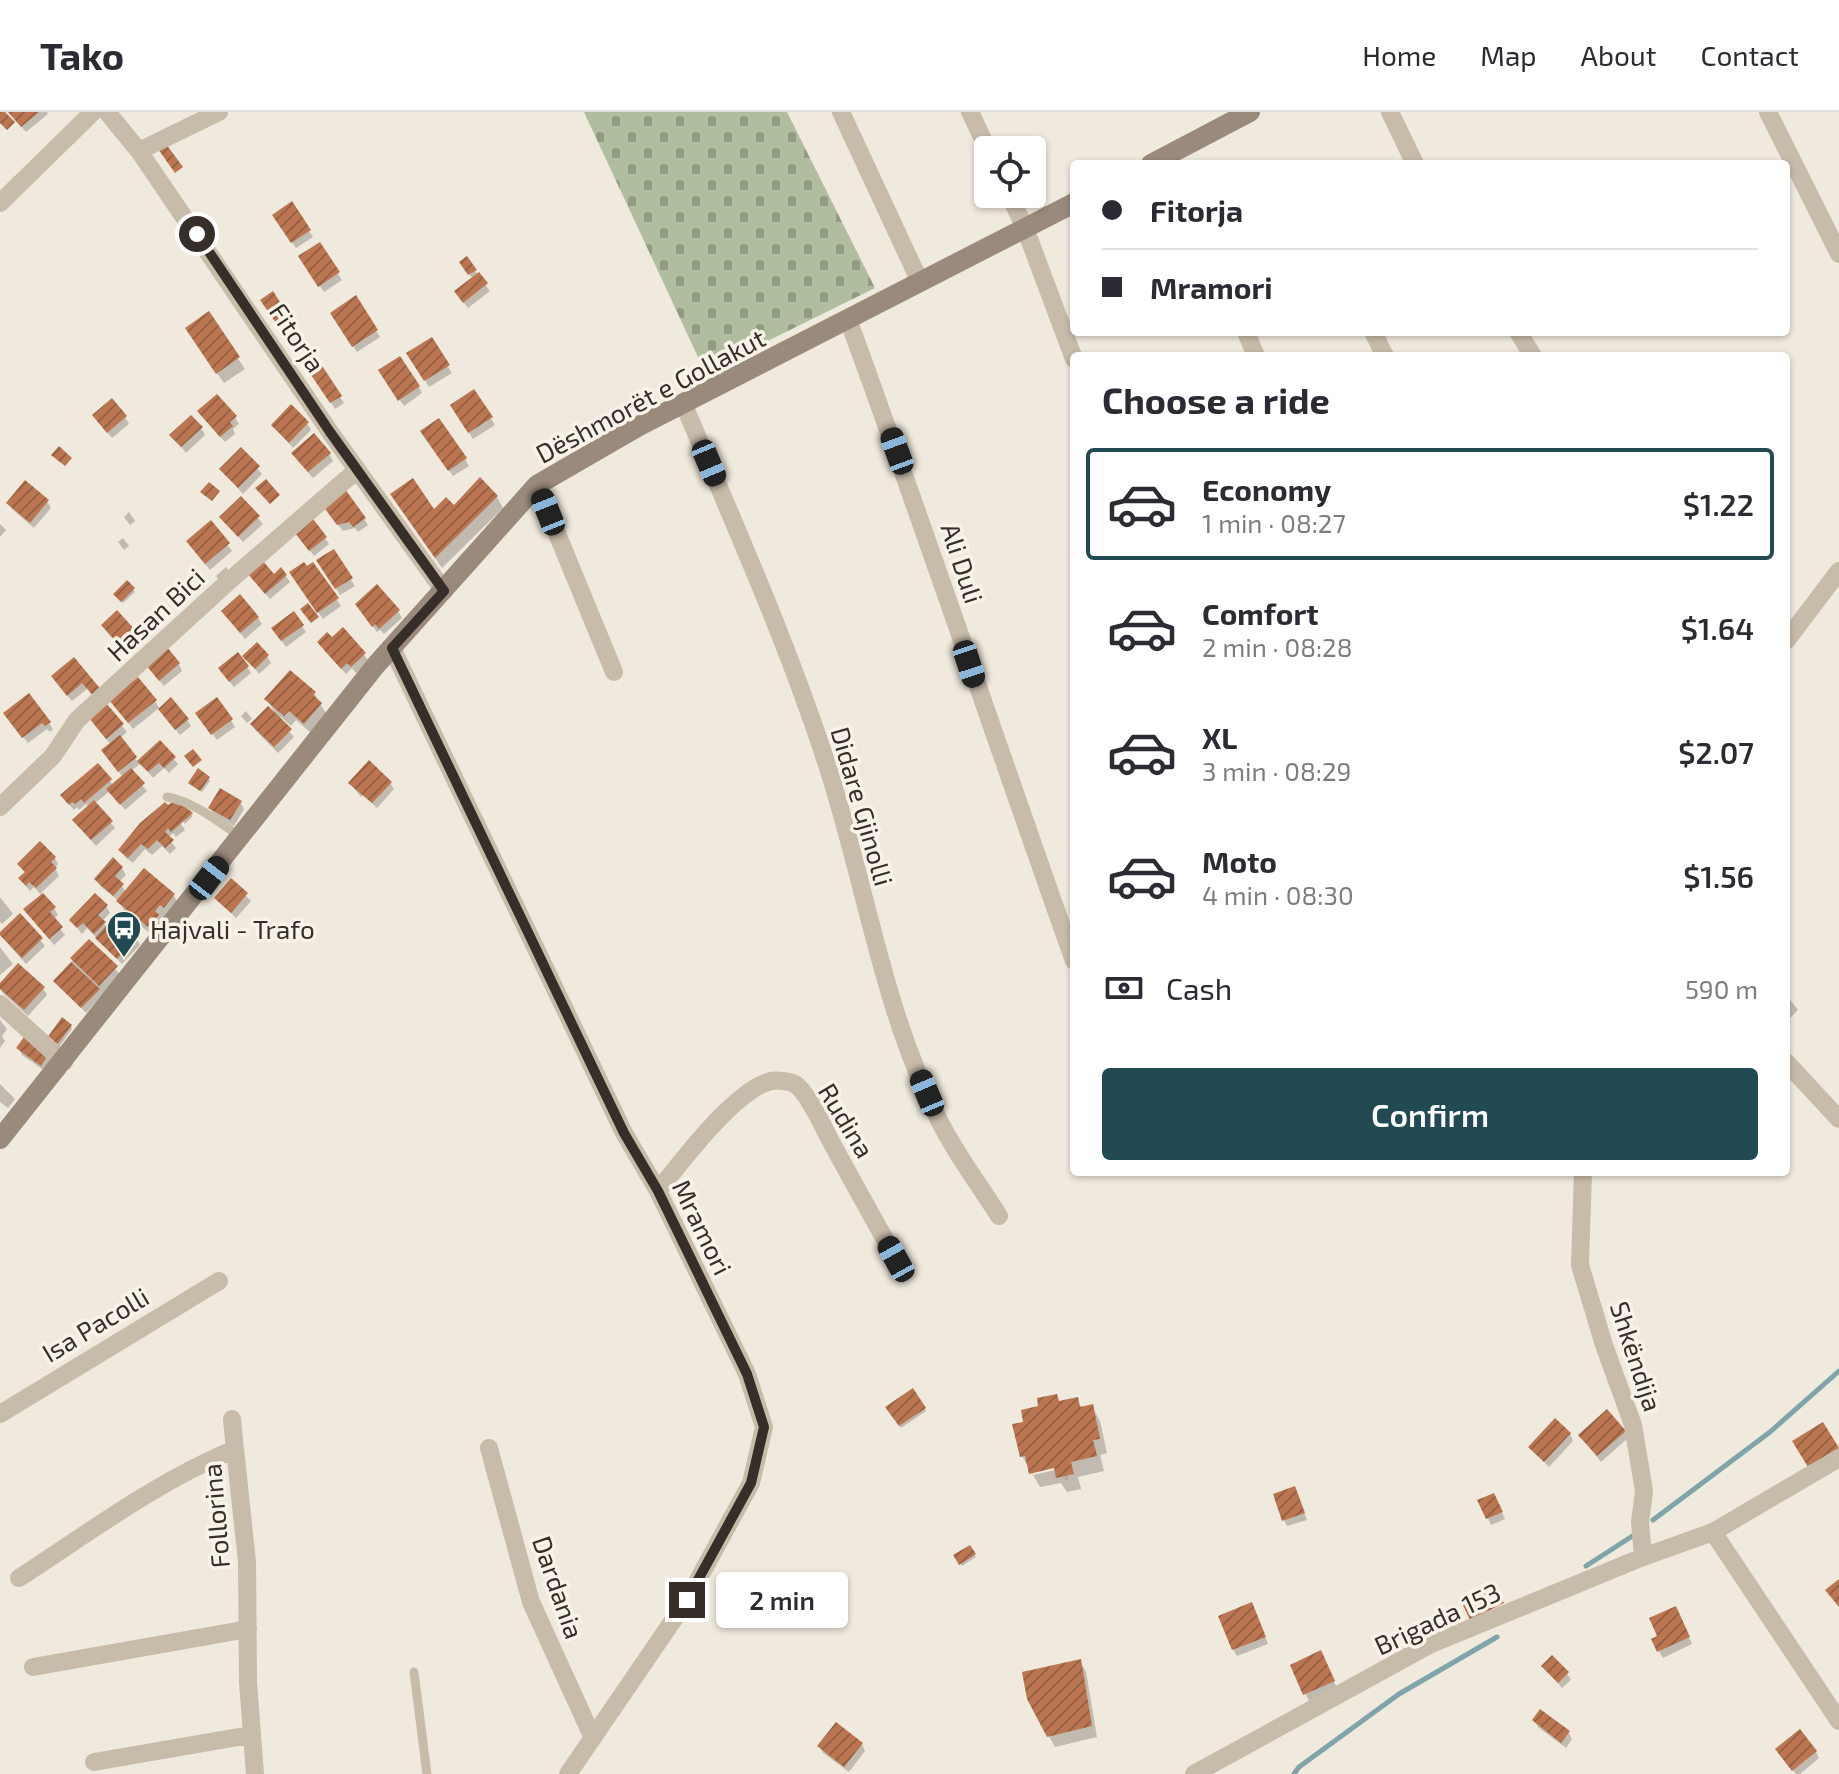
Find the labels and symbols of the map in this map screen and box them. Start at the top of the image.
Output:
route start [179,216,215,252]
street label: Fitorja [264,297,332,377]
street label: Dëshmorët e Gollakut [530,321,770,469]
car [878,424,916,478]
car [689,436,729,490]
car [528,485,568,539]
street label: Ali Duli [936,519,990,607]
street label: Hasan Bici [100,561,210,667]
car [950,637,988,691]
street label: Didare Gjinolli [826,723,900,889]
car [185,852,233,904]
bus stop icon: Hajvali - Trafo [105,909,143,959]
place label: Hajvali - Trafo [150,913,315,944]
car [907,1066,947,1120]
street label: Rudina [813,1077,881,1163]
street label: Mramori [667,1174,739,1280]
car [874,1232,918,1286]
street label: Isa Pacolli [36,1280,154,1368]
street label: Shkëndija [1605,1297,1669,1415]
street label: Follorina [195,1462,235,1570]
street label: Dardania [527,1532,591,1642]
callout: 2 min [715,1572,847,1628]
street label: Brigada 153 [1369,1575,1505,1661]
route end [669,1582,705,1618]

